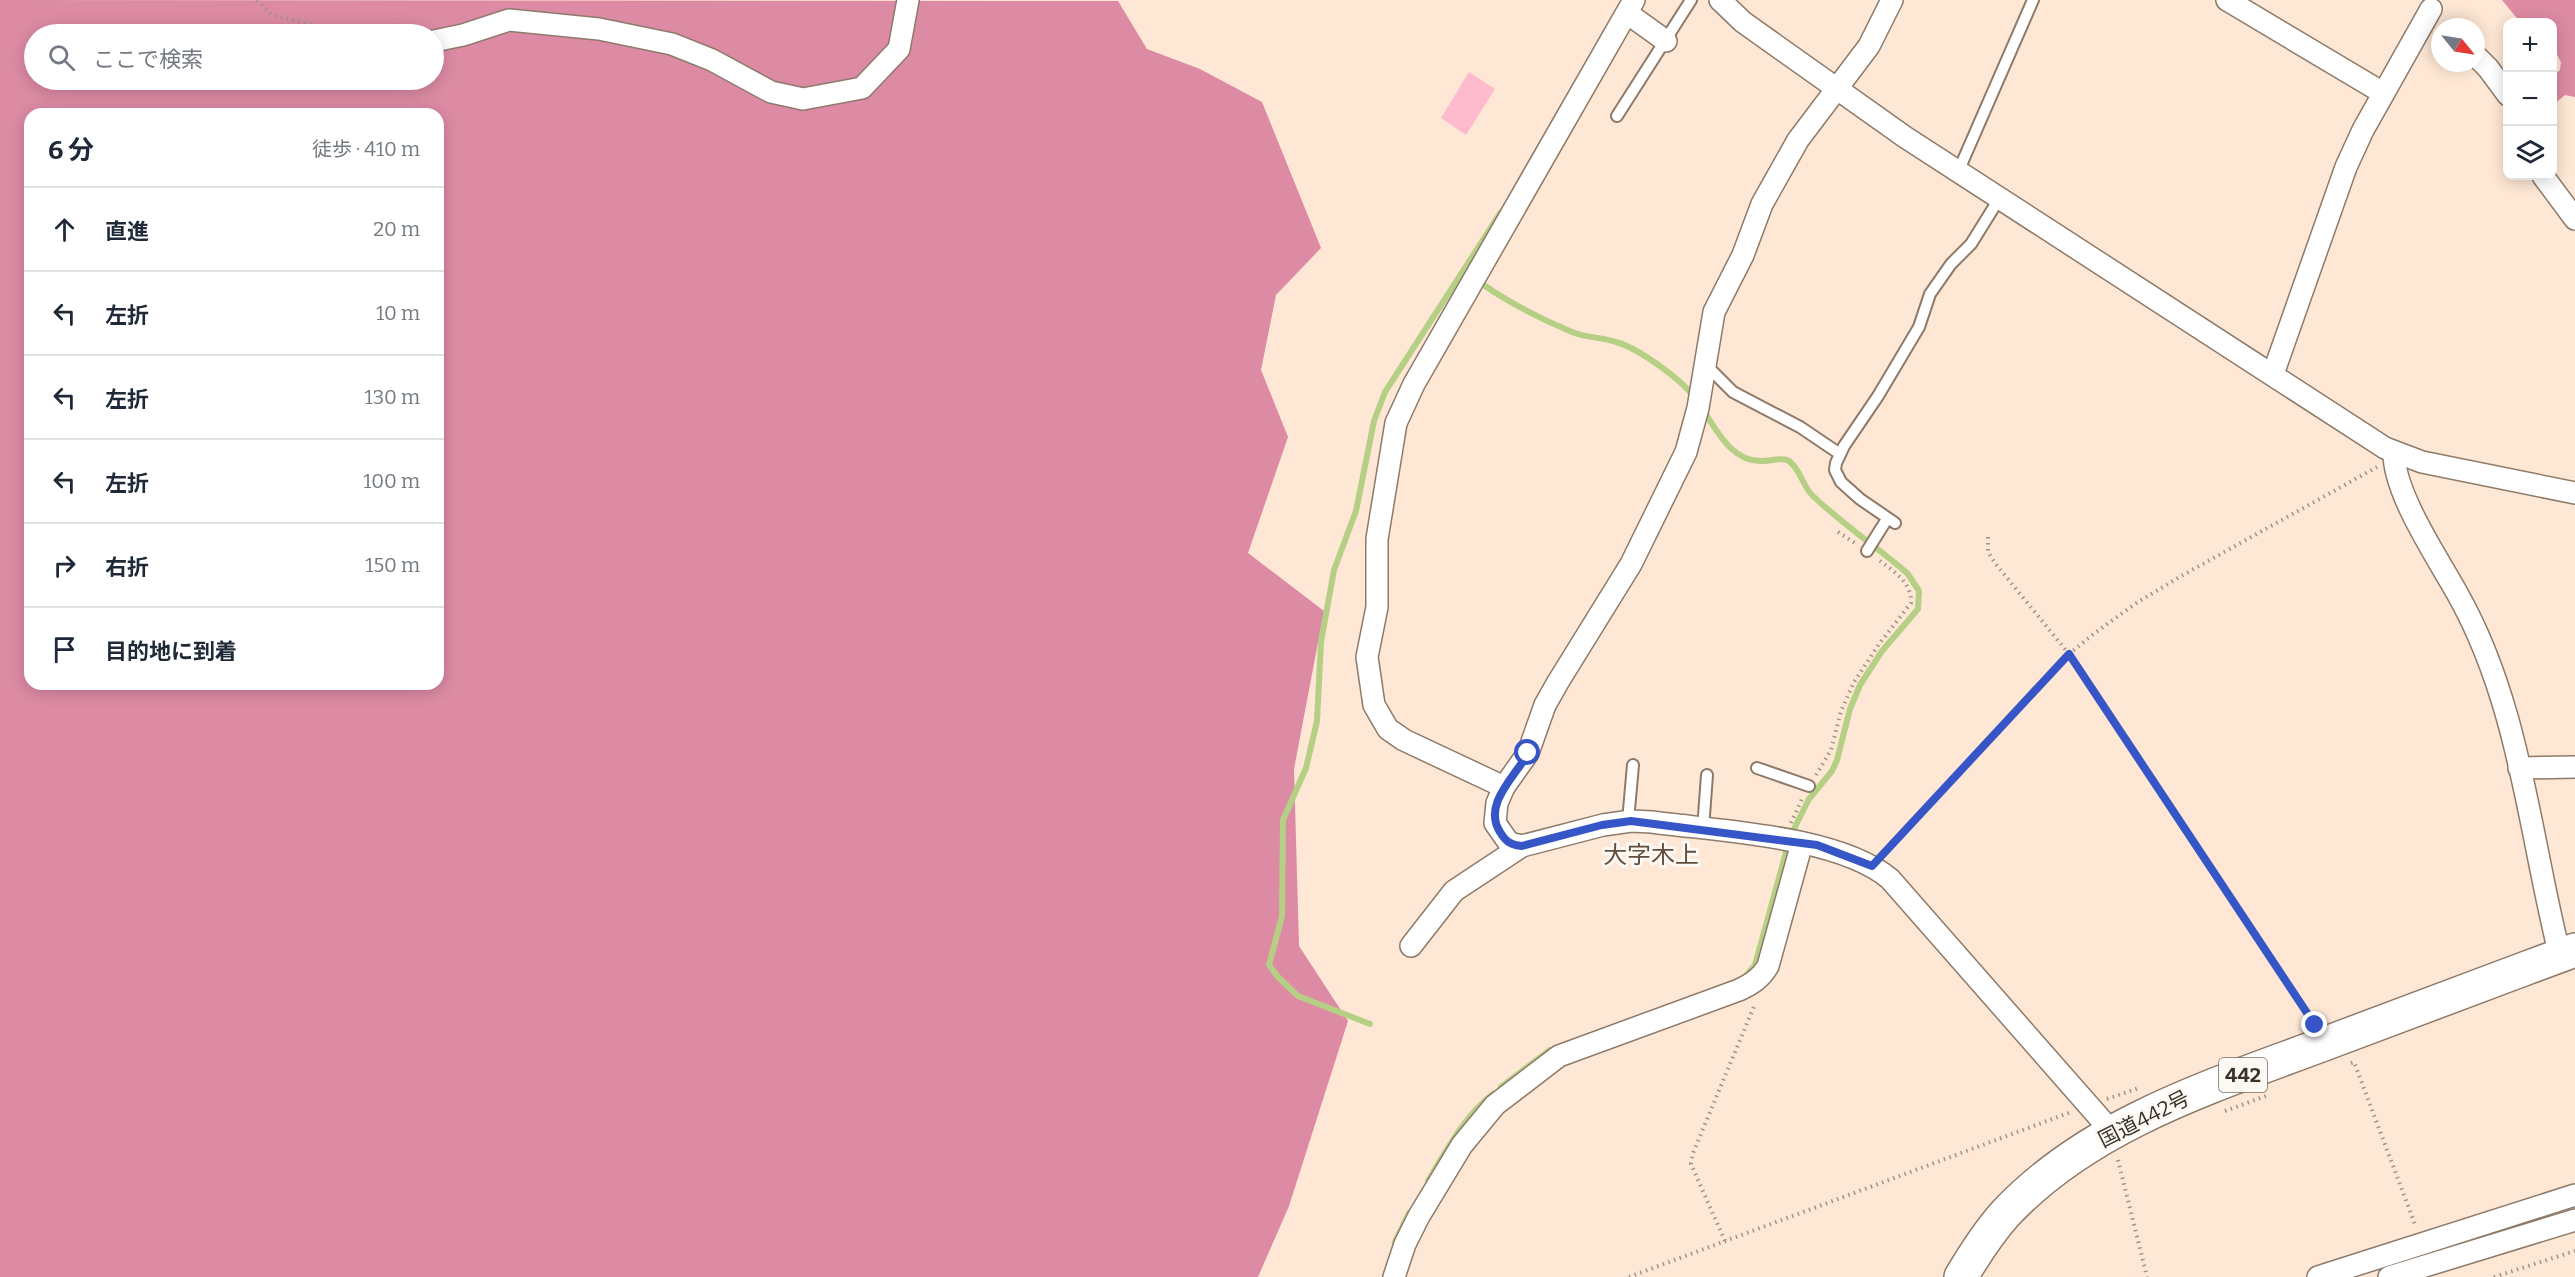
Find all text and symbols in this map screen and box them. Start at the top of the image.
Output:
north arrow [2431,18,2485,72]
map controls [2503,18,2557,180]
button: + [2503,18,2557,72]
search box [24,24,444,90]
icon: search [45,41,78,74]
text: ここで検索 [93,46,203,73]
button: − [2503,72,2557,126]
button: layers [2503,126,2557,180]
text: 6 分 [48,135,94,166]
text: 徒歩 · 410 m [312,137,420,161]
icon: ahead [48,213,81,246]
text: 20 m [373,217,420,241]
text: 直進 [105,218,149,245]
icon: left [48,297,81,330]
text: 10 m [376,301,420,325]
text: 左折 [105,302,149,329]
icon: left [48,381,81,414]
text: 130 m [365,385,420,409]
text: 左折 [105,386,149,413]
icon: left [48,465,81,498]
text: 100 m [363,469,420,493]
text: 左折 [105,470,149,497]
icon: right [48,549,81,582]
text: 150 m [365,553,420,577]
text: 右折 [105,554,149,581]
icon: arrive [48,633,81,666]
text: 目的地に到着 [105,638,237,665]
route start [1514,739,1540,765]
district label: 大字木上 [1603,841,1699,869]
route end [2301,1011,2327,1037]
road number: 442 [2219,1058,2267,1092]
street label: 国道442号 [2094,1085,2194,1153]

